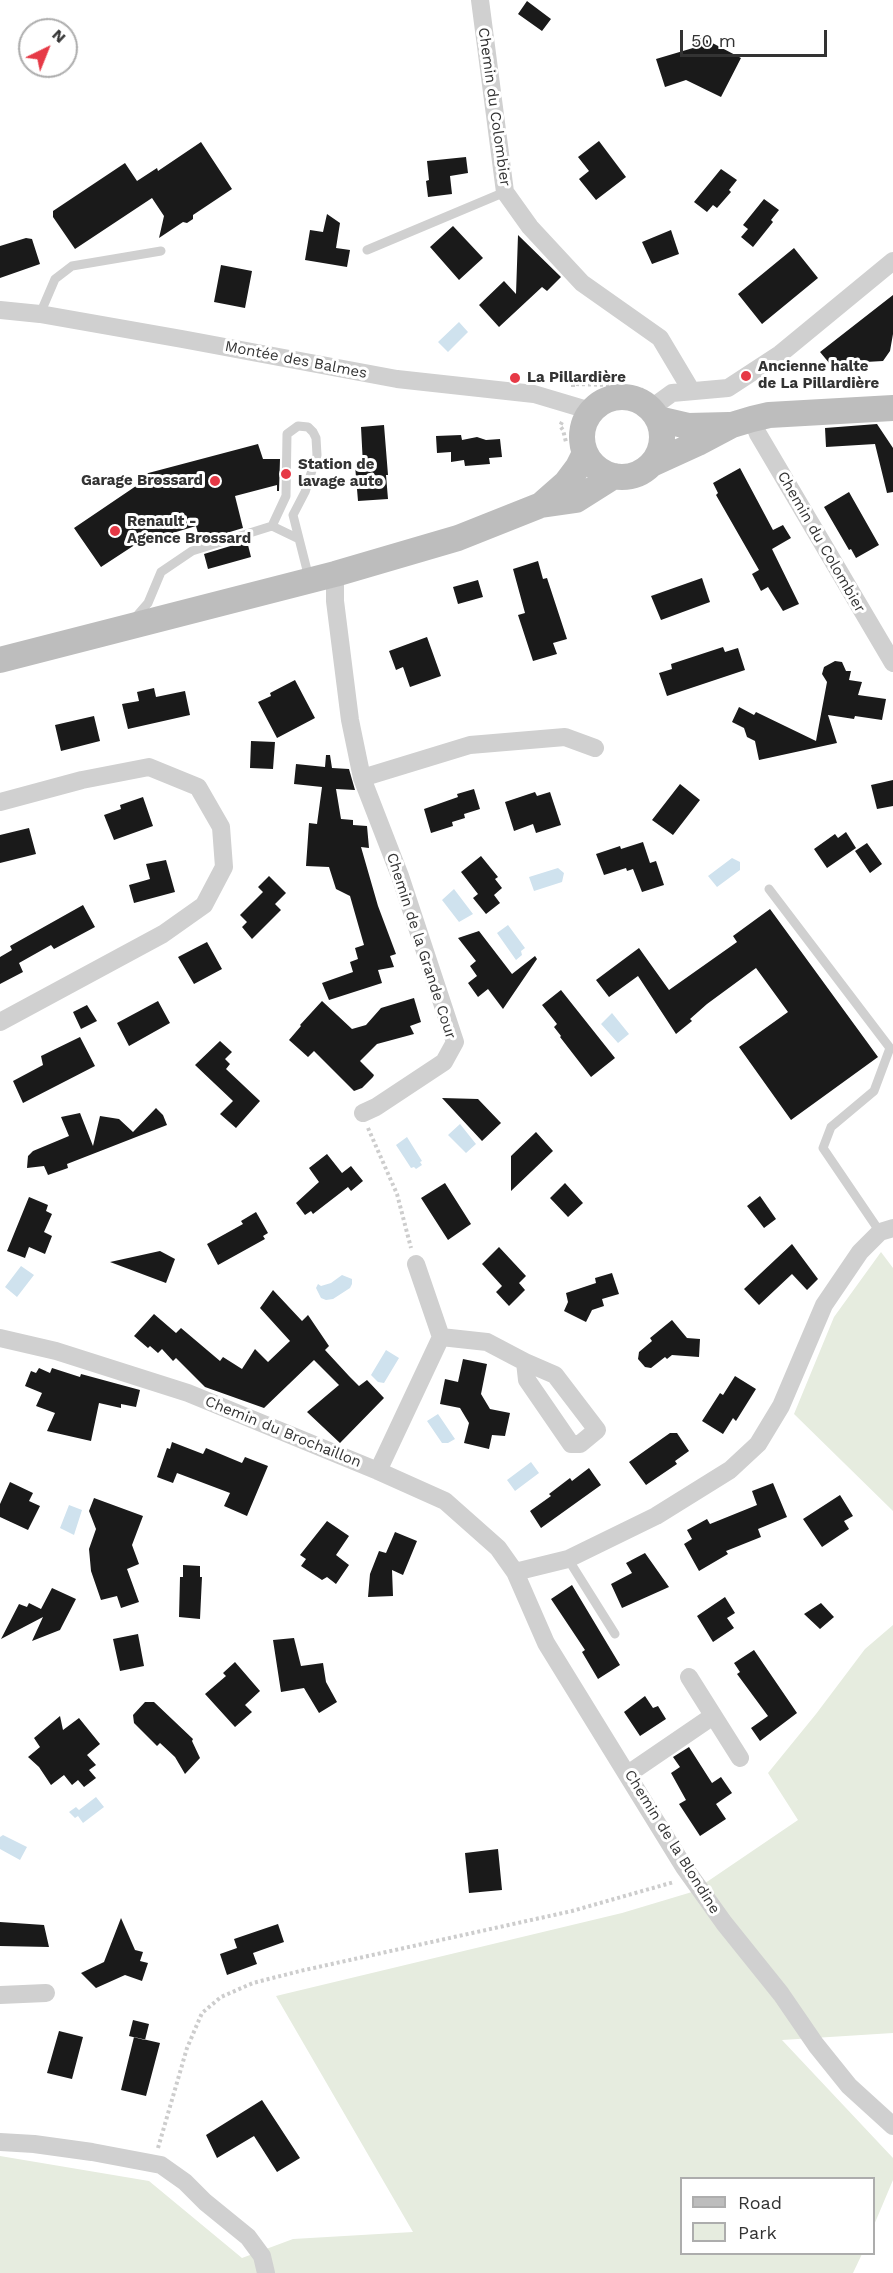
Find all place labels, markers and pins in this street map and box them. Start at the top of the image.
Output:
place label: Ancienne halte de La Pillardière [758,358,879,393]
place label: La Pillardière [527,369,626,387]
marker: Ancienne halte de La Pillardière [739,369,753,383]
marker: La Pillardière [508,371,522,385]
place label: Station de lavage auto [298,456,383,491]
marker: Station de lavage auto [279,467,293,481]
place label: Garage Brossard [81,472,203,490]
marker: Garage Brossard [208,474,222,488]
place label: Renault - Agence Brossard [127,513,251,548]
marker: Renault - Agence Brossard [108,524,122,538]

